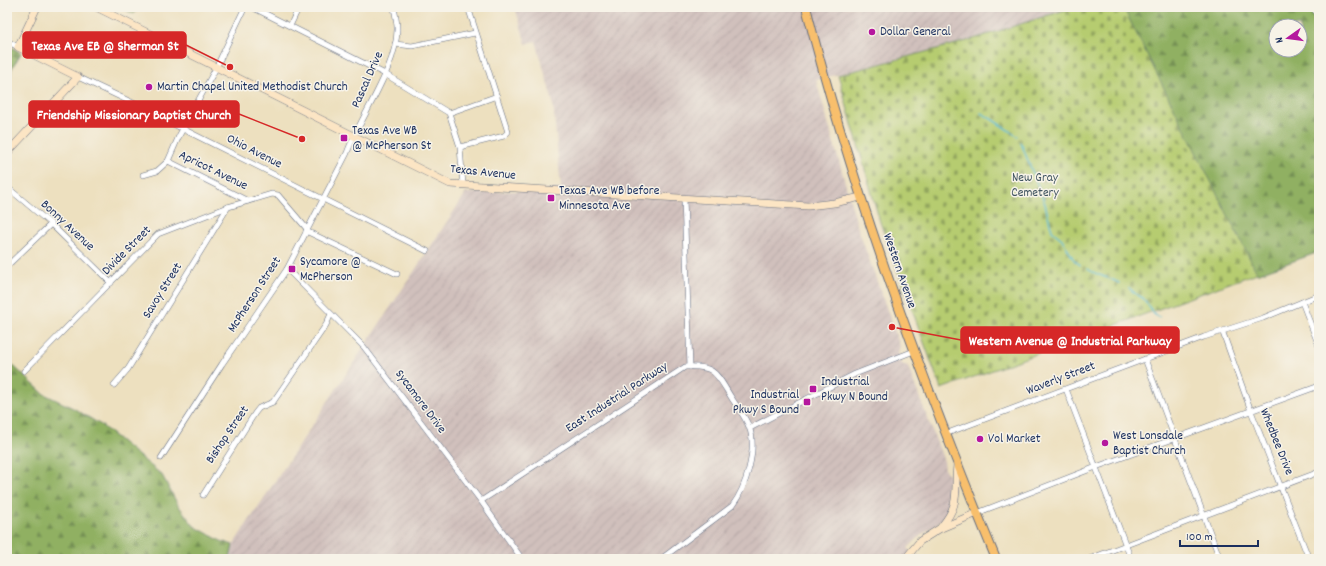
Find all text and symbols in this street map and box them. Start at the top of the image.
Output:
north arrow [1268,18,1308,58]
place label: Dollar General [880,23,951,42]
marker: Dollar General [867,27,877,37]
callout: Texas Ave EB @ Sherman St [23,32,186,58]
text: N [1272,35,1289,45]
text: Texas Ave EB @ Sherman St [31,37,179,57]
street label: Pascal Drive [347,49,389,111]
place label: Martin Chapel United Methodist Church [157,78,348,97]
marker: Martin Chapel United Methodist Church [144,82,154,92]
callout: Friendship Missionary Baptist Church [29,101,239,127]
text: Friendship Missionary Baptist Church [37,106,232,126]
place label: Texas Ave WB @ McPherson St [352,122,432,156]
street label: Ohio Avenue [223,130,285,174]
marker: Texas Ave WB @ McPherson St [339,133,349,143]
street label: Apricot Avenue [175,146,251,196]
street label: Texas Avenue [449,160,517,186]
park label: New Gray Cemetery [1011,169,1059,203]
place label: Texas Ave WB before Minnesota Ave [559,182,660,216]
marker: Texas Ave WB before Minnesota Ave [546,193,556,203]
street label: Bonny Avenue [36,196,98,256]
street label: Divide Street [98,222,156,280]
street label: Western Avenue [877,231,921,311]
street label: McPherson Street [223,253,287,337]
place label: Sycamore @ McPherson [300,253,361,287]
street label: Savoy Street [138,259,188,323]
marker: Sycamore @ McPherson [287,264,297,274]
callout: Western Avenue @ Industrial Parkway [961,327,1179,353]
text: Western Avenue @ Industrial Parkway [969,332,1173,352]
street label: East Industrial Parkway [562,357,672,438]
street label: Waverly Street [1024,357,1098,401]
street label: Sycamore Drive [390,366,451,438]
place label: Industrial Pkwy N Bound [821,373,888,407]
marker: Industrial Pkwy N Bound [808,384,818,394]
place label: Industrial Pkwy S Bound [733,386,799,420]
marker: Industrial Pkwy S Bound [802,397,812,407]
street label: Bishop Street [202,402,255,468]
street label: Whedbee Drive [1254,406,1298,478]
place label: West Lonsdale Baptist Church [1113,427,1186,461]
place label: Vol Market [988,430,1041,449]
marker: Vol Market [975,434,985,444]
marker: West Lonsdale Baptist Church [1100,438,1110,448]
scale bar [1180,522,1258,548]
text: 100 m [1186,529,1213,546]

